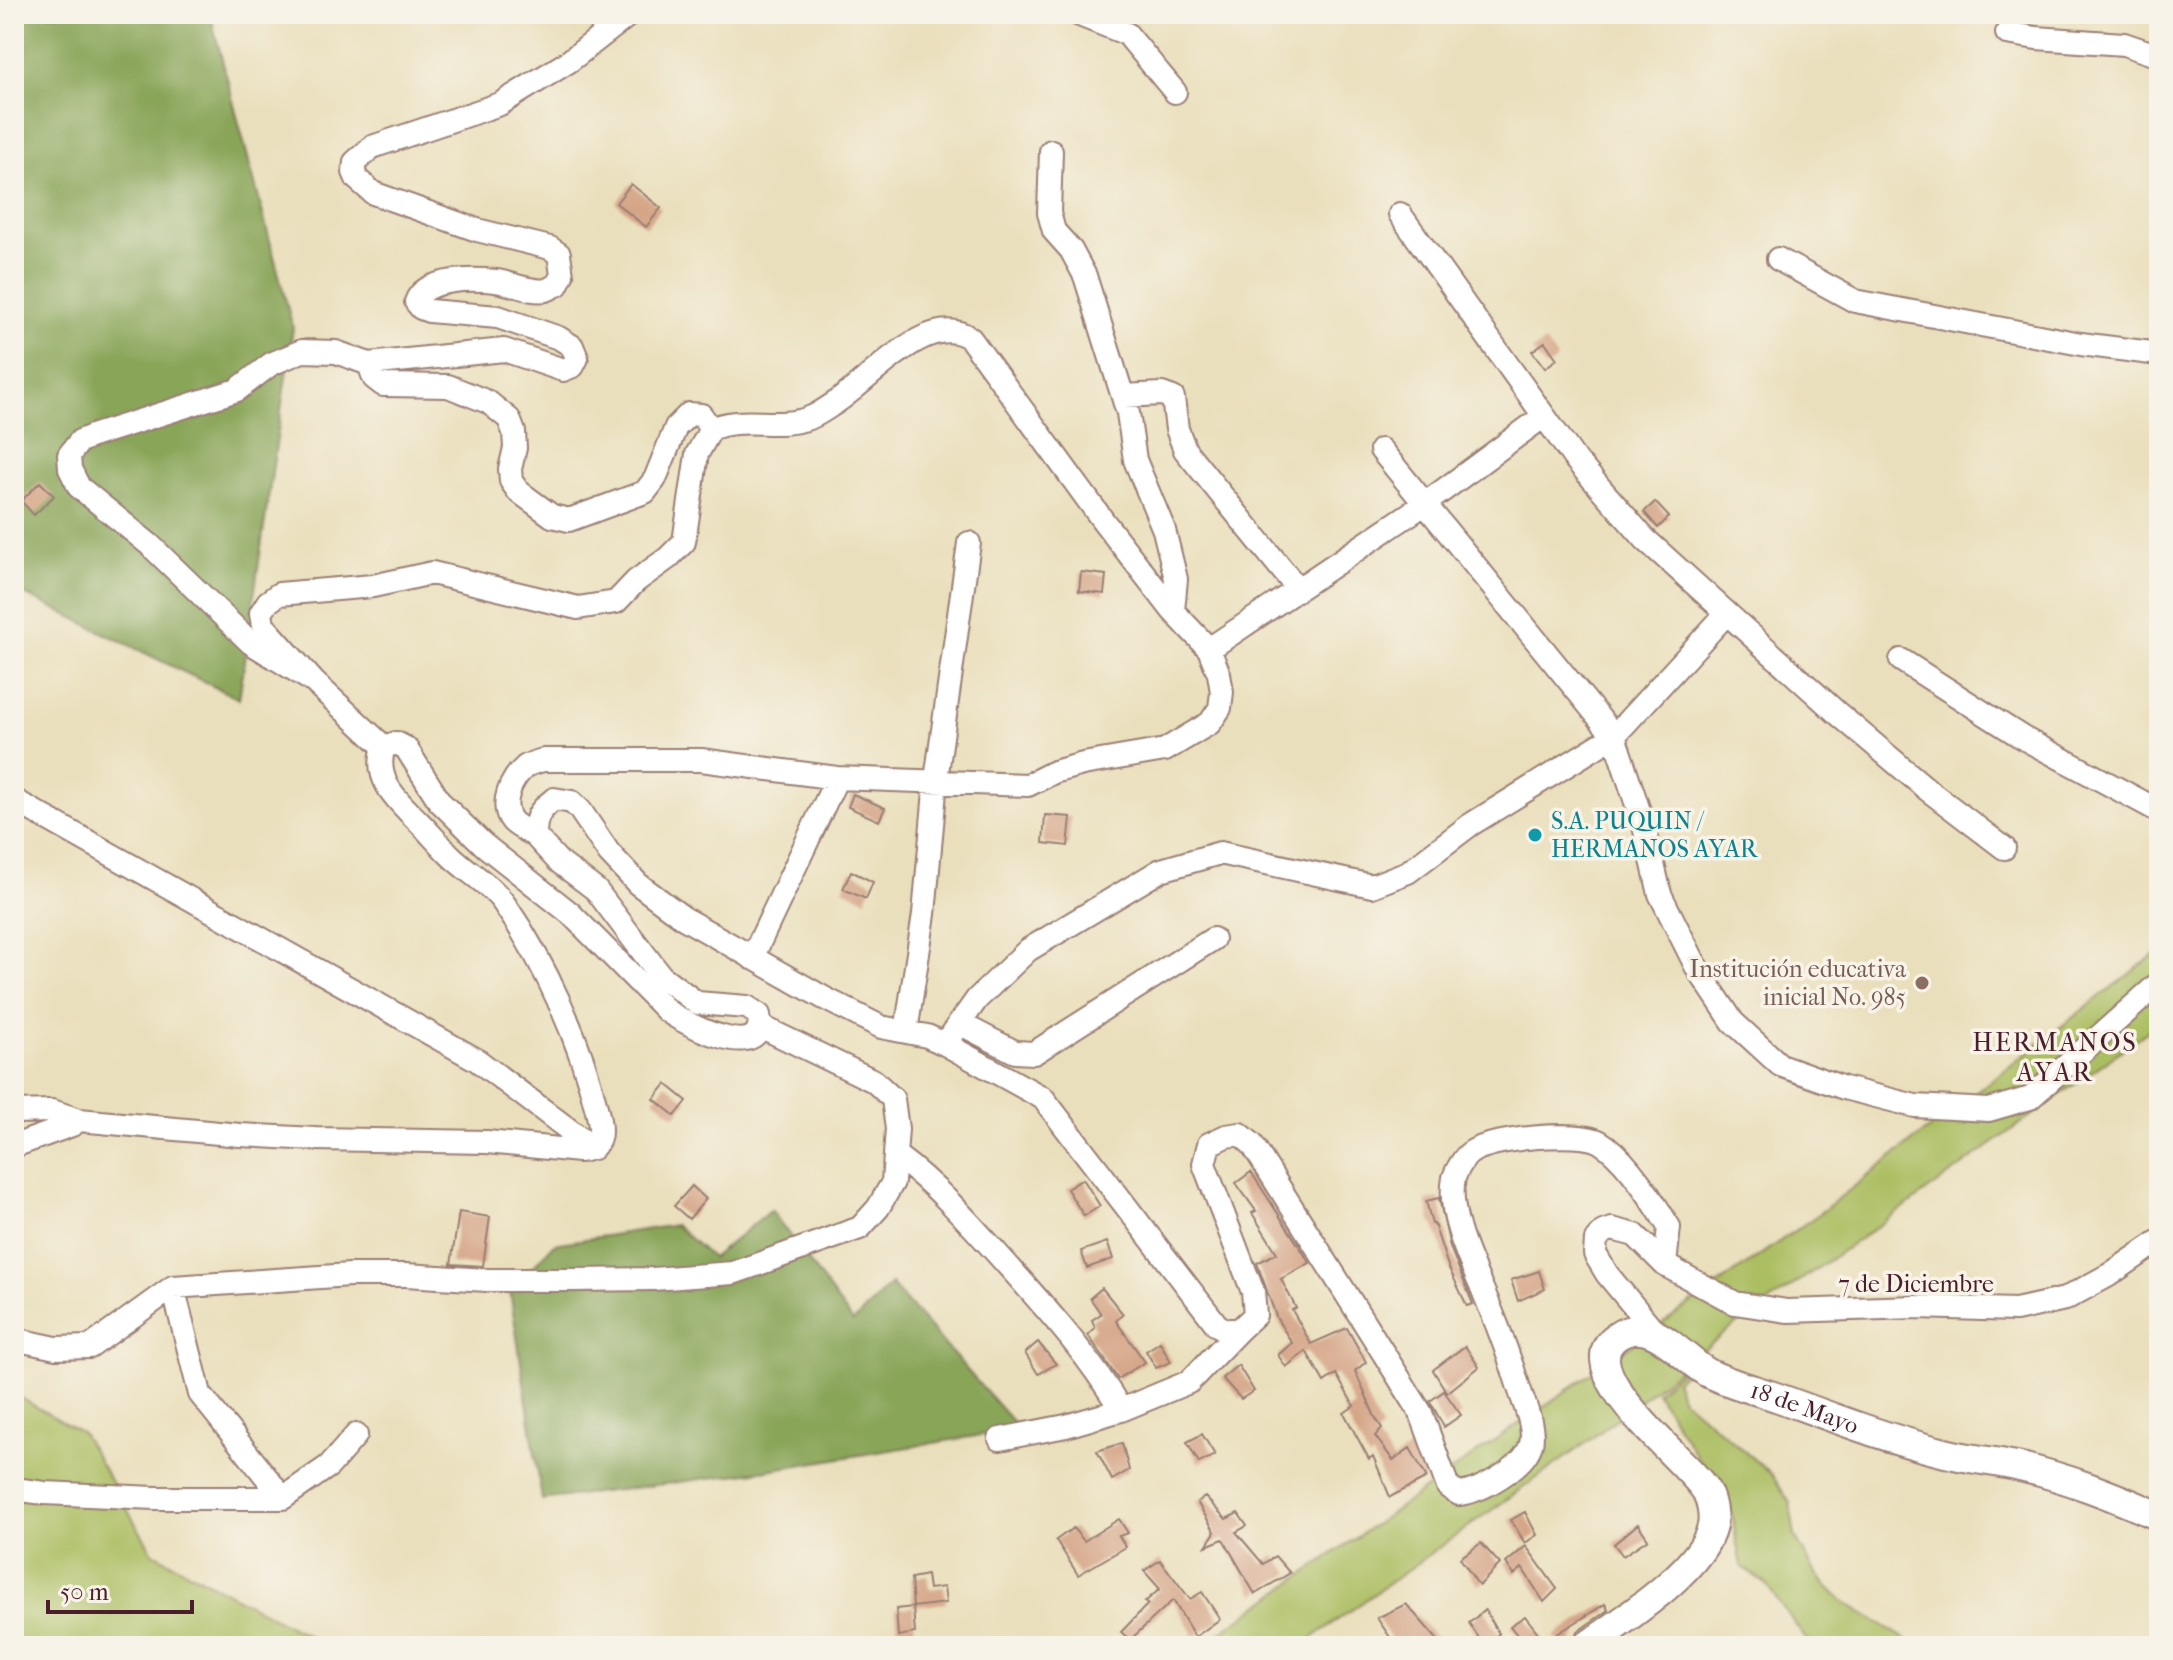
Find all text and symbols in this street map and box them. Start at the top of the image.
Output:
place label: S.A. PUQUIN / HERMANOS AYAR [1551,807,1759,863]
marker: S.A. PUQUIN / HERMANOS AYAR [1526,826,1544,844]
place label: Institución educativa inicial No. 985 [1690,955,1907,1011]
marker: Institución educativa inicial No. 985 [1913,974,1931,992]
district label: HERMANOS AYAR [1972,1027,2138,1088]
street label: 7 de Diciembre [1838,1270,1994,1298]
street label: 18 de Mayo [1747,1376,1862,1440]
scale bar [48,1564,192,1614]
text: 50 m [60,1578,109,1606]

